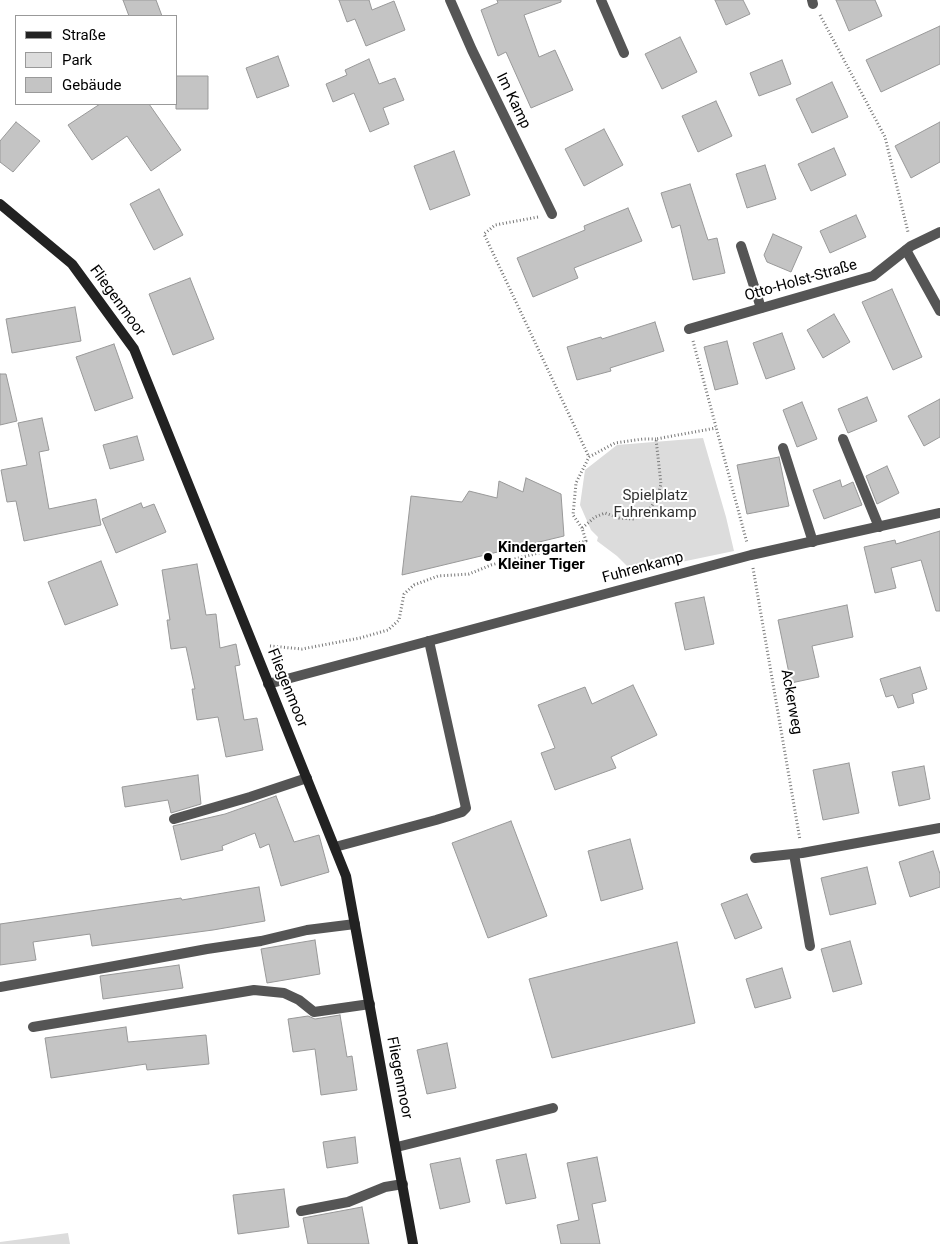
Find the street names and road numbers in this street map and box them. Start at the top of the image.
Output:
street label: Im Kamp [492,70,534,132]
street label: Otto-Holst-Straße [743,256,859,306]
street label: Fliegenmoor [85,262,149,340]
street label: Fuhrenkamp [600,549,686,587]
street label: Fliegenmoor [263,646,311,730]
street label: Ackerweg [776,668,806,736]
street label: Fliegenmoor [382,1035,416,1121]

